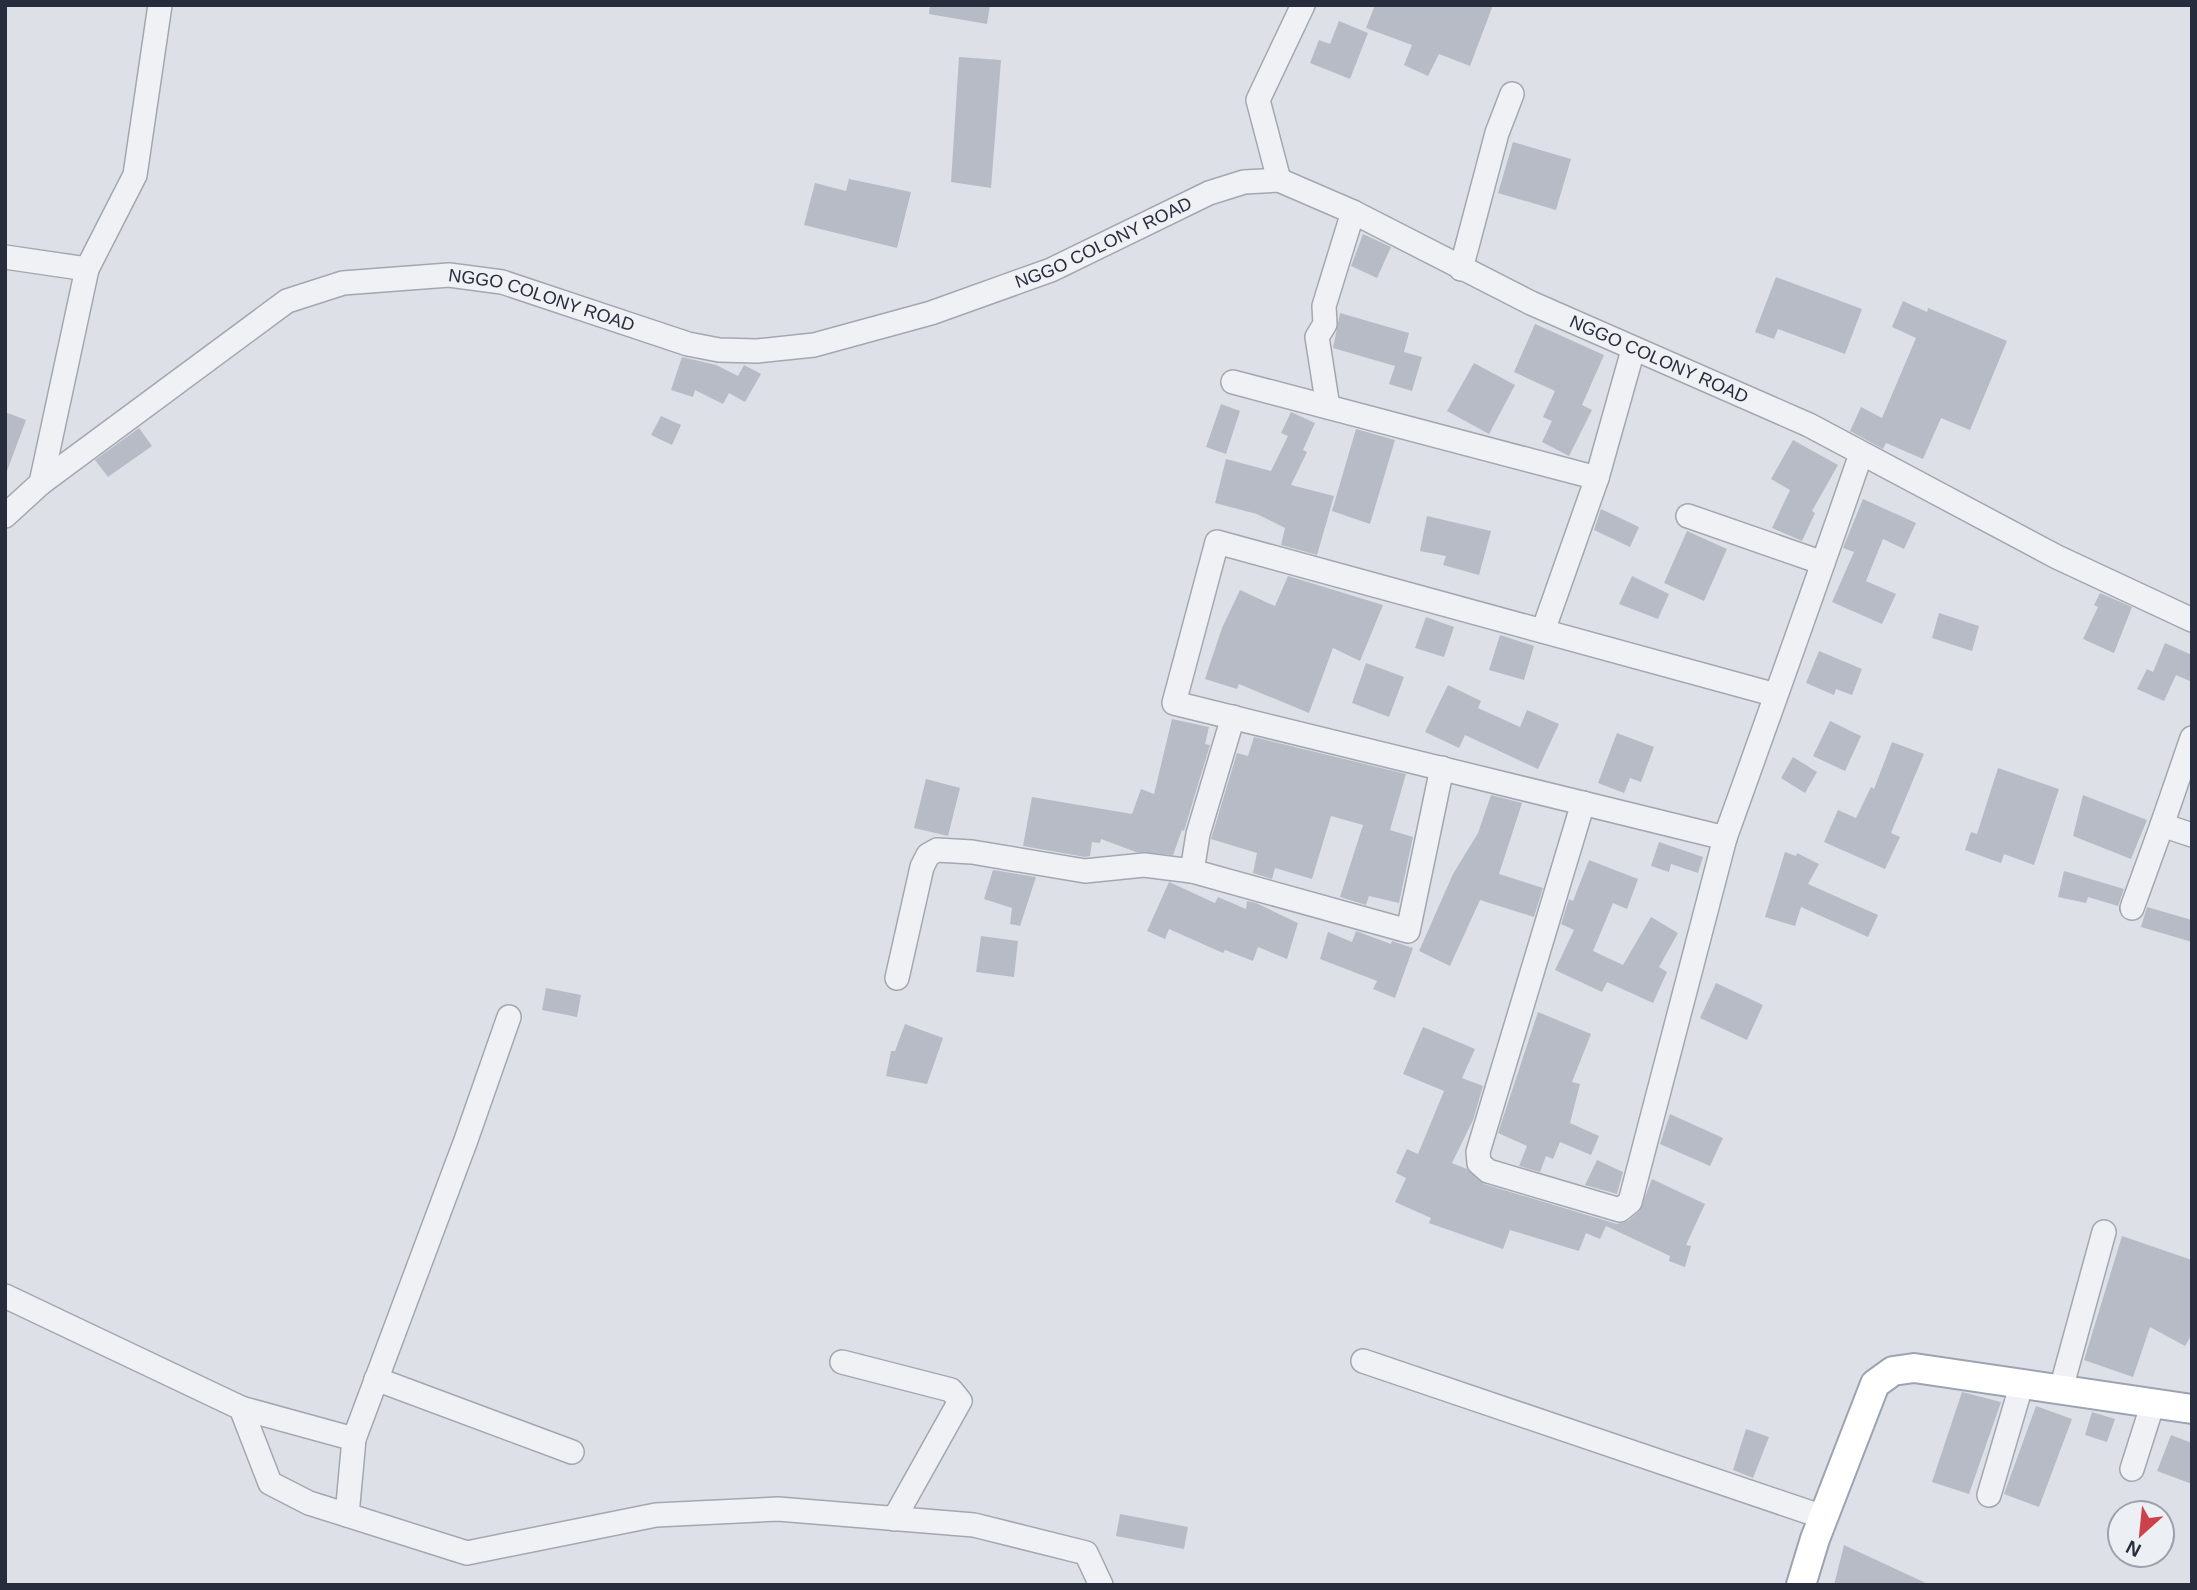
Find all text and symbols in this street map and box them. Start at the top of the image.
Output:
street label: NGGO COLONY ROAD [1012,193,1195,292]
street label: NGGO COLONY ROAD [447,265,637,335]
street label: NGGO COLONY ROAD [1567,311,1751,407]
north arrow [2106,1499,2176,1569]
text: N [2123,1536,2144,1561]

